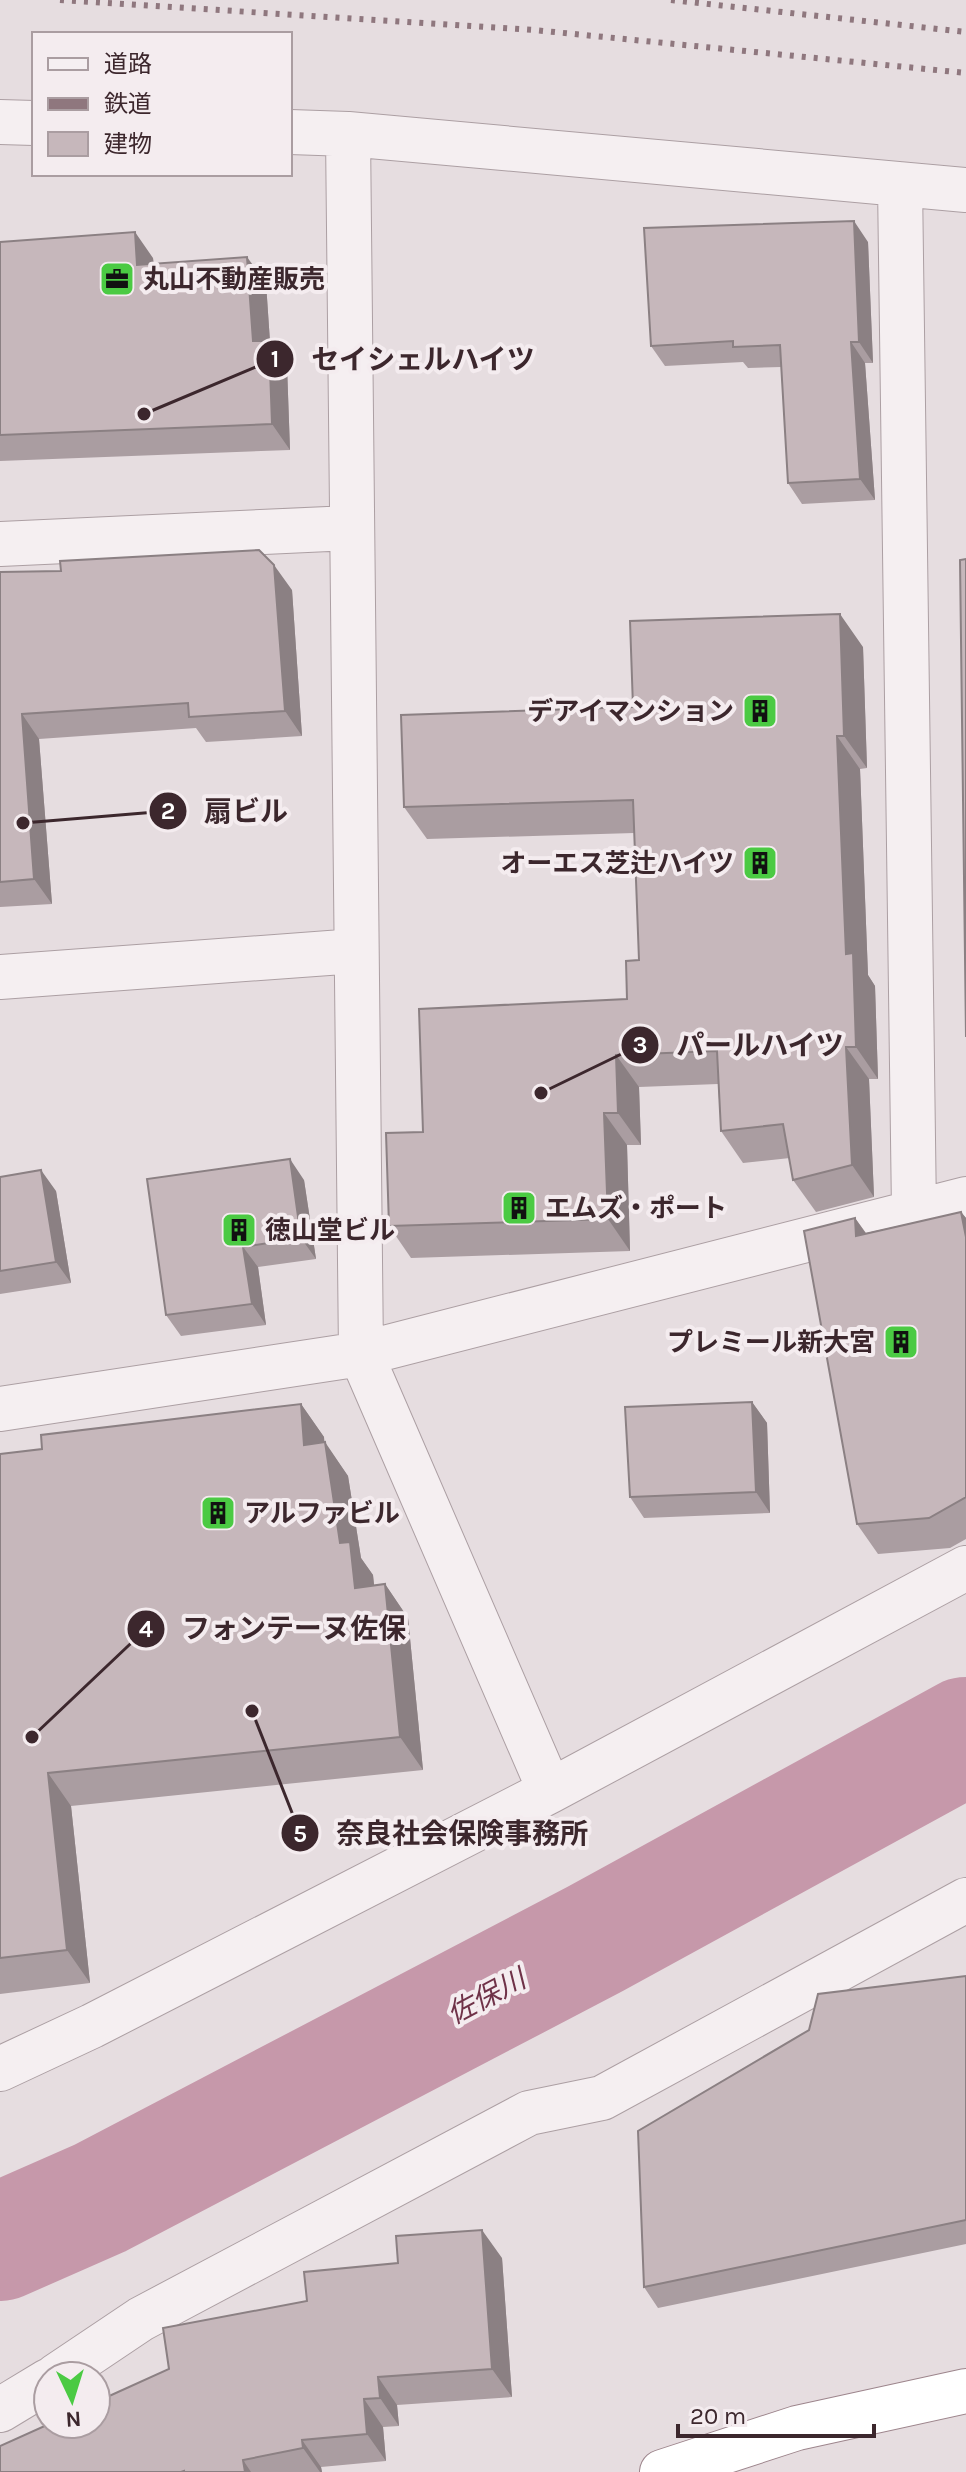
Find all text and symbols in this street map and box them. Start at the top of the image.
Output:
legend [32,32,292,176]
text: 道路 [104,50,152,78]
text: 鉄道 [104,90,152,118]
text: 建物 [104,130,152,158]
office icon: 丸山不動産販売 [98,260,136,298]
place label: 丸山不動産販売 [143,264,325,295]
callout: セイシェルハイツ [255,333,551,385]
text: セイシェルハイツ [311,343,535,376]
text: 1 [271,345,279,373]
building icon: デアイマンション [741,692,779,730]
place label: デアイマンション [527,696,734,727]
callout: 扇ビル [148,785,304,837]
text: 扇ビル [204,795,288,828]
text: 2 [161,797,175,825]
building icon: オーエス芝辻ハイツ [741,844,779,882]
place label: オーエス芝辻ハイツ [501,848,734,879]
callout: パールハイツ [620,1019,860,1071]
text: パールハイツ [676,1029,844,1062]
text: 3 [633,1031,647,1059]
building icon: エムズ・ポート [500,1189,538,1227]
place label: エムズ・ポート [545,1193,727,1224]
building icon: 徳山堂ビル [220,1211,258,1249]
place label: 徳山堂ビル [265,1215,395,1246]
building icon: プレミール新大宮 [882,1323,920,1361]
place label: プレミール新大宮 [667,1327,875,1358]
building icon: アルファビル [199,1494,237,1532]
place label: アルファビル [244,1498,400,1529]
callout: フォンテーヌ佐保 [126,1603,422,1655]
text: フォンテーヌ佐保 [182,1612,407,1645]
text: 4 [139,1615,153,1643]
callout: 奈良社会保険事務所 [280,1807,604,1859]
text: 奈良社会保険事務所 [336,1817,588,1850]
text: 5 [293,1820,307,1848]
water label: 佐保川 [441,1961,534,2031]
north arrow [32,2360,112,2440]
scale bar [678,2388,874,2438]
text: 20 m [690,2402,746,2430]
text: N [65,2405,82,2432]

